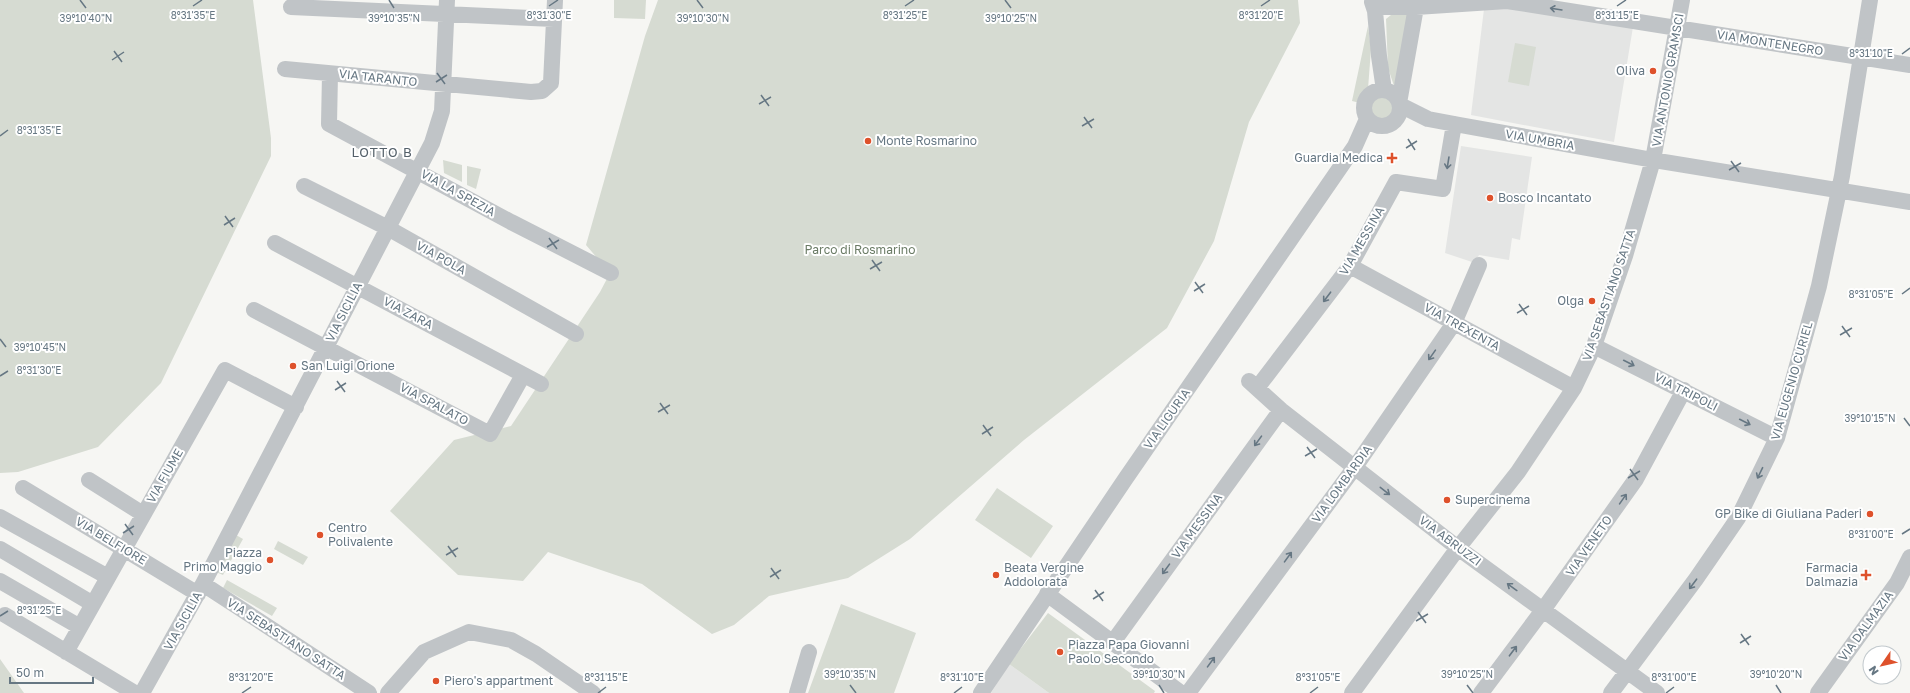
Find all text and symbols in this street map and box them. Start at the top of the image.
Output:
one-way arrow [1550,5,1563,13]
text: 8°31'35"E [171,9,215,21]
text: 8°31'30"E [527,9,571,21]
text: 8°31'25"E [883,9,927,21]
text: 8°31'20"E [1239,9,1283,21]
text: 8°31'15"E [1595,9,1639,21]
text: 39°10'40"N [60,12,112,24]
text: 39°10'35"N [368,12,420,24]
text: 39°10'30"N [677,12,729,24]
text: 39°10'25"N [985,12,1037,24]
street label: VIA ANTONIO GRAMSCI [1648,12,1687,148]
street label: VIA MONTENEGRO [1716,27,1825,58]
text: 8°31'10"E [1849,47,1893,59]
place label: Oliva [1616,63,1645,78]
street label: VIA TARANTO [338,66,418,89]
marker: Oliva [1648,66,1658,76]
text: 8°31'35"E [17,124,61,136]
street label: VIA UMBRIA [1504,126,1576,153]
place label: Monte Rosmarino [876,133,977,148]
marker: Monte Rosmarino [863,136,873,146]
district label: LOTTO B [351,144,413,160]
place label: Guardia Medica [1294,150,1383,165]
marker: Guardia Medica [1386,152,1398,164]
one-way arrow [1444,156,1452,169]
street label: VIA LA SPEZIA [418,166,498,219]
place label: Bosco Incantato [1498,190,1592,205]
marker: Bosco Incantato [1485,193,1495,203]
street label: VIA MESSINA [1336,204,1387,278]
street label: VIA SEBASTIANO SATTA [1579,227,1638,363]
street label: VIA POLA [414,238,469,277]
park label: Parco di Rosmarino [805,242,915,257]
street label: VIA SICILIA [322,279,365,344]
text: 8°31'05"E [1849,288,1893,300]
one-way arrow [1322,291,1331,302]
street label: VIA ZARA [381,293,436,332]
place label: Olga [1557,293,1584,308]
marker: Olga [1587,296,1597,306]
street label: VIA TREXENTA [1422,299,1503,354]
street label: VIA EUGENIO CURIEL [1767,320,1816,442]
text: 39°10'45"N [14,341,66,353]
one-way arrow [1428,349,1436,360]
place label: San Luigi Orione [301,358,395,373]
one-way arrow [1623,360,1635,367]
marker: San Luigi Orione [288,361,298,371]
text: 8°31'30"E [17,364,61,376]
street label: VIA TRIPOLI [1652,369,1721,414]
street label: VIA SPALATO [397,379,471,428]
street label: VIA LIGURIA [1140,385,1193,452]
text: 39°10'15"N [1844,412,1896,424]
one-way arrow [1739,419,1751,426]
one-way arrow [1254,435,1262,446]
street label: VIA LOMBARDIA [1308,442,1375,526]
street label: VIA FIUME [143,446,186,506]
one-way arrow [1756,467,1763,479]
one-way arrow [1380,487,1391,495]
street label: VIA MESSINA [1168,490,1225,561]
place label: Supercinema [1455,492,1530,507]
one-way arrow [1619,493,1627,504]
marker: Supercinema [1442,495,1452,505]
place label: GP Bike di Giuliana Paderi [1715,506,1862,521]
marker: GP Bike di Giuliana Paderi [1865,509,1875,519]
street label: VIA ABRUZZI [1416,512,1484,569]
street label: VIA VENETO [1562,512,1615,579]
street label: VIA BELFIORE [73,513,150,568]
place label: Centro Polivalente [328,520,393,549]
text: 8°31'00"E [1848,528,1894,540]
marker: Centro Polivalente [315,530,325,540]
place label: Piazza Primo Maggio [183,545,262,574]
one-way arrow [1284,551,1293,562]
marker: Piazza Primo Maggio [265,555,275,565]
place label: Beata Vergine Addolorata [1004,560,1084,589]
place label: Farmacia Dalmazia [1805,560,1858,589]
one-way arrow [1161,563,1170,574]
marker: Beata Vergine Addolorata [991,570,1001,580]
marker: Farmacia Dalmazia [1861,570,1871,580]
one-way arrow [1688,578,1697,589]
one-way arrow [1506,583,1517,591]
street label: VIA DALMAZIA [1835,588,1896,664]
street label: VIA SICILIA [160,589,205,653]
street label: VIA SEBASTIANO SATTA [224,595,348,683]
text: 8°31'25"E [17,604,61,616]
place label: Piazza Papa Giovanni Paolo Secondo [1068,637,1189,666]
one-way arrow [1509,645,1517,656]
north arrow [1862,645,1902,685]
marker: Piazza Papa Giovanni Paolo Secondo [1055,647,1065,657]
one-way arrow [1207,656,1216,667]
scale bar [10,659,93,685]
text: N [1866,664,1881,678]
text: 50 m [16,665,44,680]
text: 39°10'35"N [824,668,876,680]
text: 39°10'30"N [1133,668,1185,680]
text: 39°10'25"N [1441,668,1493,680]
text: 39°10'20"N [1750,668,1802,680]
text: 8°31'20"E [229,671,273,683]
text: 8°31'15"E [584,671,628,683]
text: 8°31'10"E [940,671,984,683]
text: 8°31'05"E [1296,671,1340,683]
text: 8°31'00"E [1651,671,1697,683]
place label: Piero's appartment [444,673,554,688]
marker: Piero's appartment [431,676,441,686]

